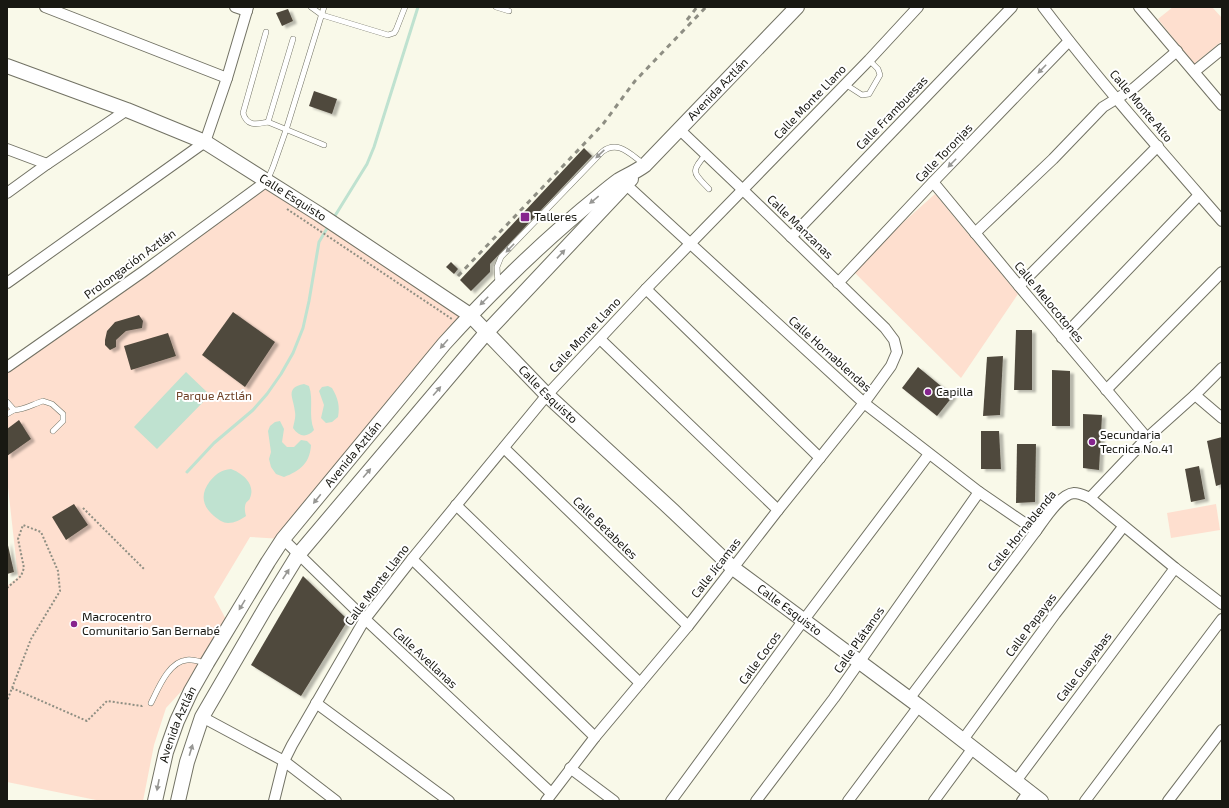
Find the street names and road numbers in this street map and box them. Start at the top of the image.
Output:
street label: Avenida Aztlán [684,55,750,123]
street label: Calle Monte Llano [770,61,848,141]
street label: Calle Monte Alto [1108,66,1176,144]
street label: Calle Frambuesas [853,73,930,152]
street label: Calle Toronjas [912,120,975,185]
street label: Calle Esquisto [257,170,330,223]
street label: Calle Manzanas [765,191,837,261]
street label: Prolongación Aztlán [81,225,178,301]
street label: Calle Melocotones [1012,258,1087,344]
street label: Calle Monte Llano [546,294,623,375]
street label: Calle Hornablendas [786,313,875,394]
street label: Calle Esquisto [516,362,581,426]
street label: Avenida Aztlán [321,418,384,489]
street label: Calle Hornablenda [984,487,1058,574]
street label: Calle Betabeles [571,493,641,562]
street label: Calle Jícamas [687,535,743,600]
street label: Calle Monte Llano [341,541,411,628]
street label: Calle Esquisto [755,581,825,638]
street label: Calle Papayas [1002,590,1059,659]
street label: Calle Plátanos [830,603,886,675]
street label: Calle Avellanas [391,624,461,691]
street label: Calle Cocos [735,628,783,687]
street label: Calle Guayabas [1053,629,1114,704]
street label: Avenida Aztlán [156,683,198,764]

